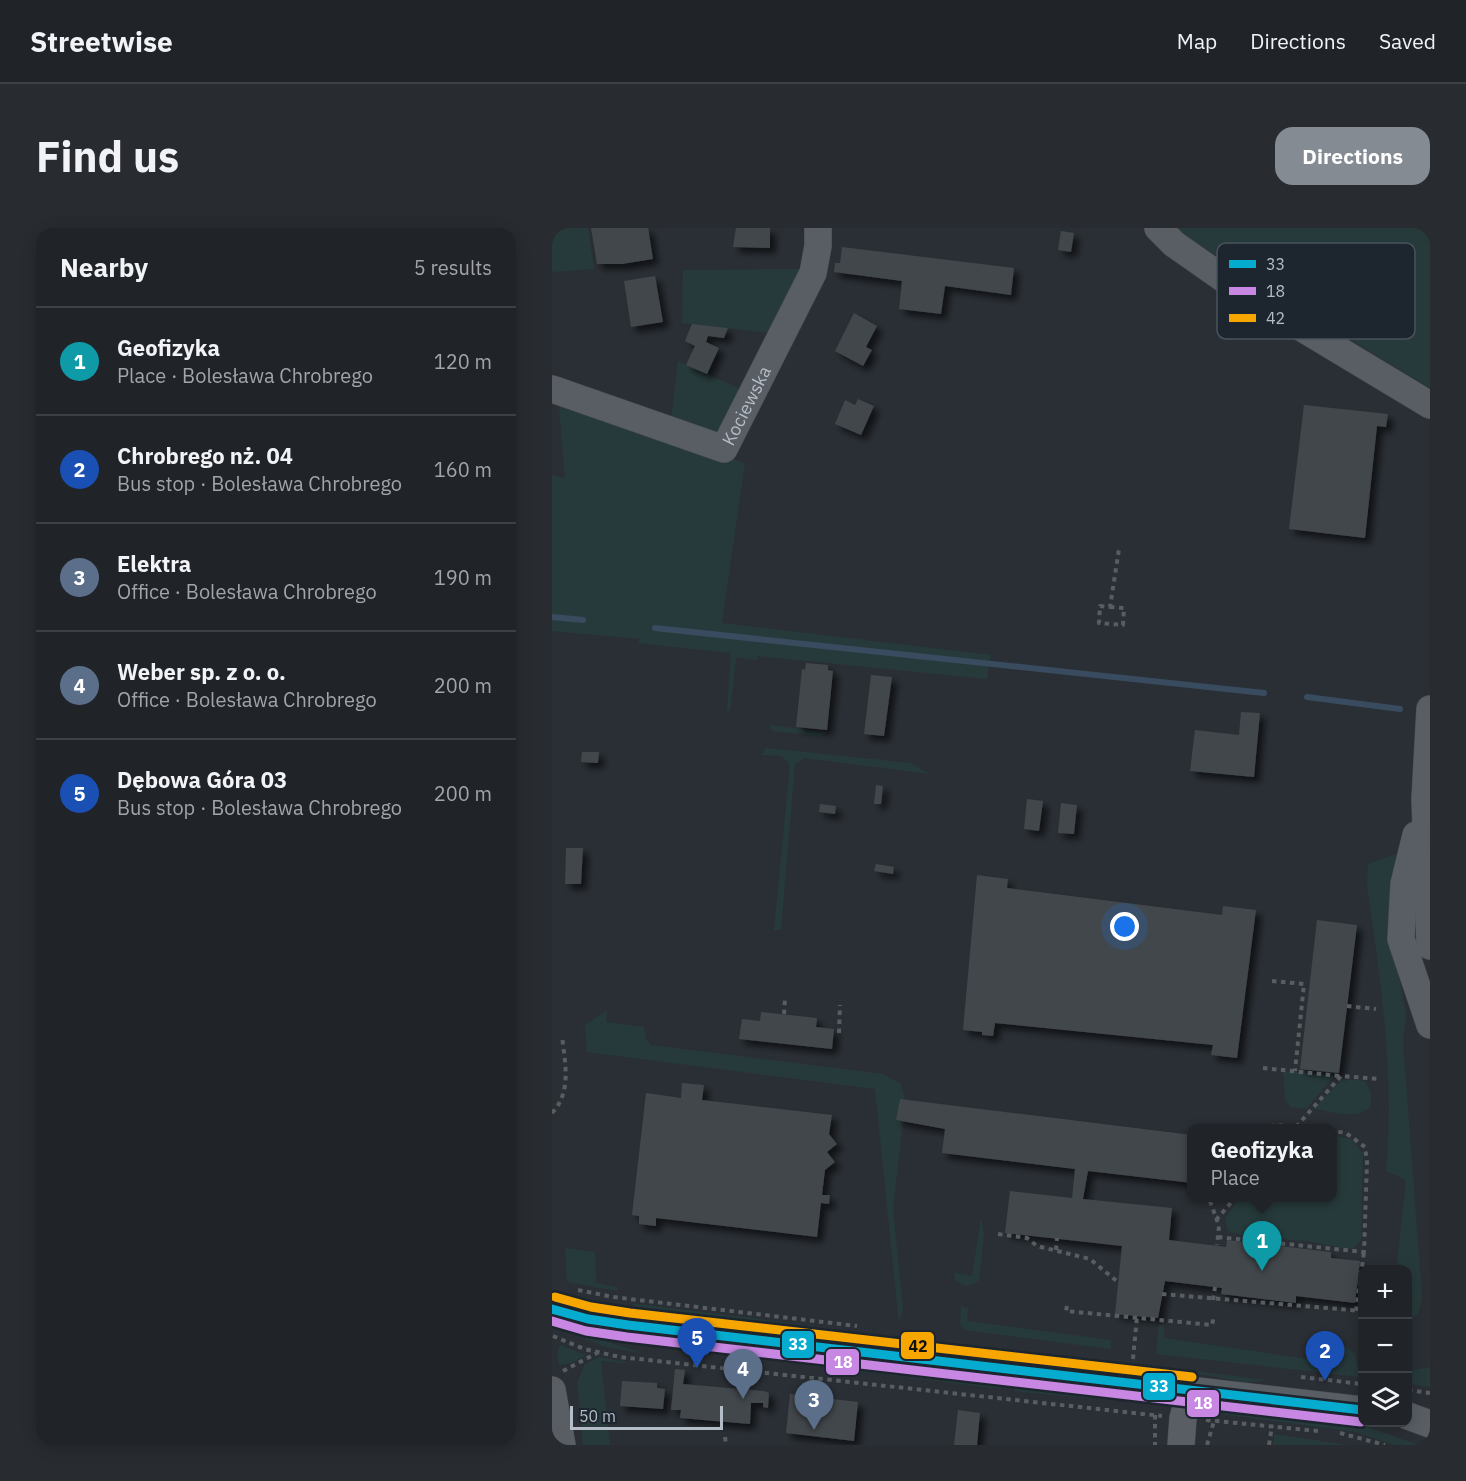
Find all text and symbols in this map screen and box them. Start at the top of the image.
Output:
text: Streetwise [30,23,173,60]
text: Map [1177,27,1217,55]
text: Directions [1250,27,1346,55]
text: Saved [1379,27,1436,55]
button: Directions [1275,127,1430,185]
text: Find us [36,129,179,184]
legend [1217,243,1415,339]
text: Nearby [60,250,148,284]
text: 5 results [414,254,492,281]
text: 33 [1266,254,1285,274]
text: 18 [1266,281,1285,301]
text: 42 [1266,308,1285,328]
text: Geofizyka [117,333,220,362]
text: 1 [74,348,86,375]
text: 120 m [434,348,492,375]
text: Place · Bolesława Chrobrego [117,362,373,389]
street label: Kociewska [716,362,776,449]
text: Chrobrego nż. 04 [117,441,293,470]
text: 2 [74,456,86,483]
text: 160 m [434,456,492,483]
text: Bus stop · Bolesława Chrobrego [117,470,402,497]
text: Elektra [117,549,191,578]
text: 3 [74,564,86,591]
text: 190 m [434,564,492,591]
text: Office · Bolesława Chrobrego [117,578,377,605]
text: Weber sp. z o. o. [117,657,286,686]
text: 4 [74,672,86,699]
text: 200 m [434,672,492,699]
text: Office · Bolesława Chrobrego [117,686,377,713]
text: Dębowa Góra 03 [117,765,287,794]
text: 5 [74,780,86,807]
text: 200 m [434,780,492,807]
text: Bus stop · Bolesława Chrobrego [117,794,402,821]
your location [1110,912,1139,941]
popup [1187,1124,1337,1202]
text: Geofizyka [1210,1135,1314,1164]
text: Place [1210,1164,1260,1191]
pin: 1 [1242,1222,1282,1271]
map controls [1358,1265,1412,1427]
button: + [1358,1265,1412,1319]
pin: 5 [678,1318,716,1368]
button: − [1358,1319,1412,1373]
line badge: 33 [781,1330,815,1359]
line badge: 42 [900,1331,935,1360]
pin: 2 [1306,1332,1344,1381]
text: 33 [788,1334,808,1354]
text: 42 [908,1336,928,1356]
line badge: 18 [825,1348,860,1376]
pin: 4 [724,1350,762,1399]
text: 18 [833,1352,853,1372]
line badge: 33 [1142,1372,1176,1401]
button: layers [1358,1373,1412,1427]
text: 33 [1149,1376,1169,1396]
pin: 3 [794,1380,834,1430]
line badge: 18 [1186,1389,1220,1418]
text: 18 [1193,1393,1213,1413]
scale bar [570,1403,723,1430]
text: 50 m [579,1406,616,1426]

